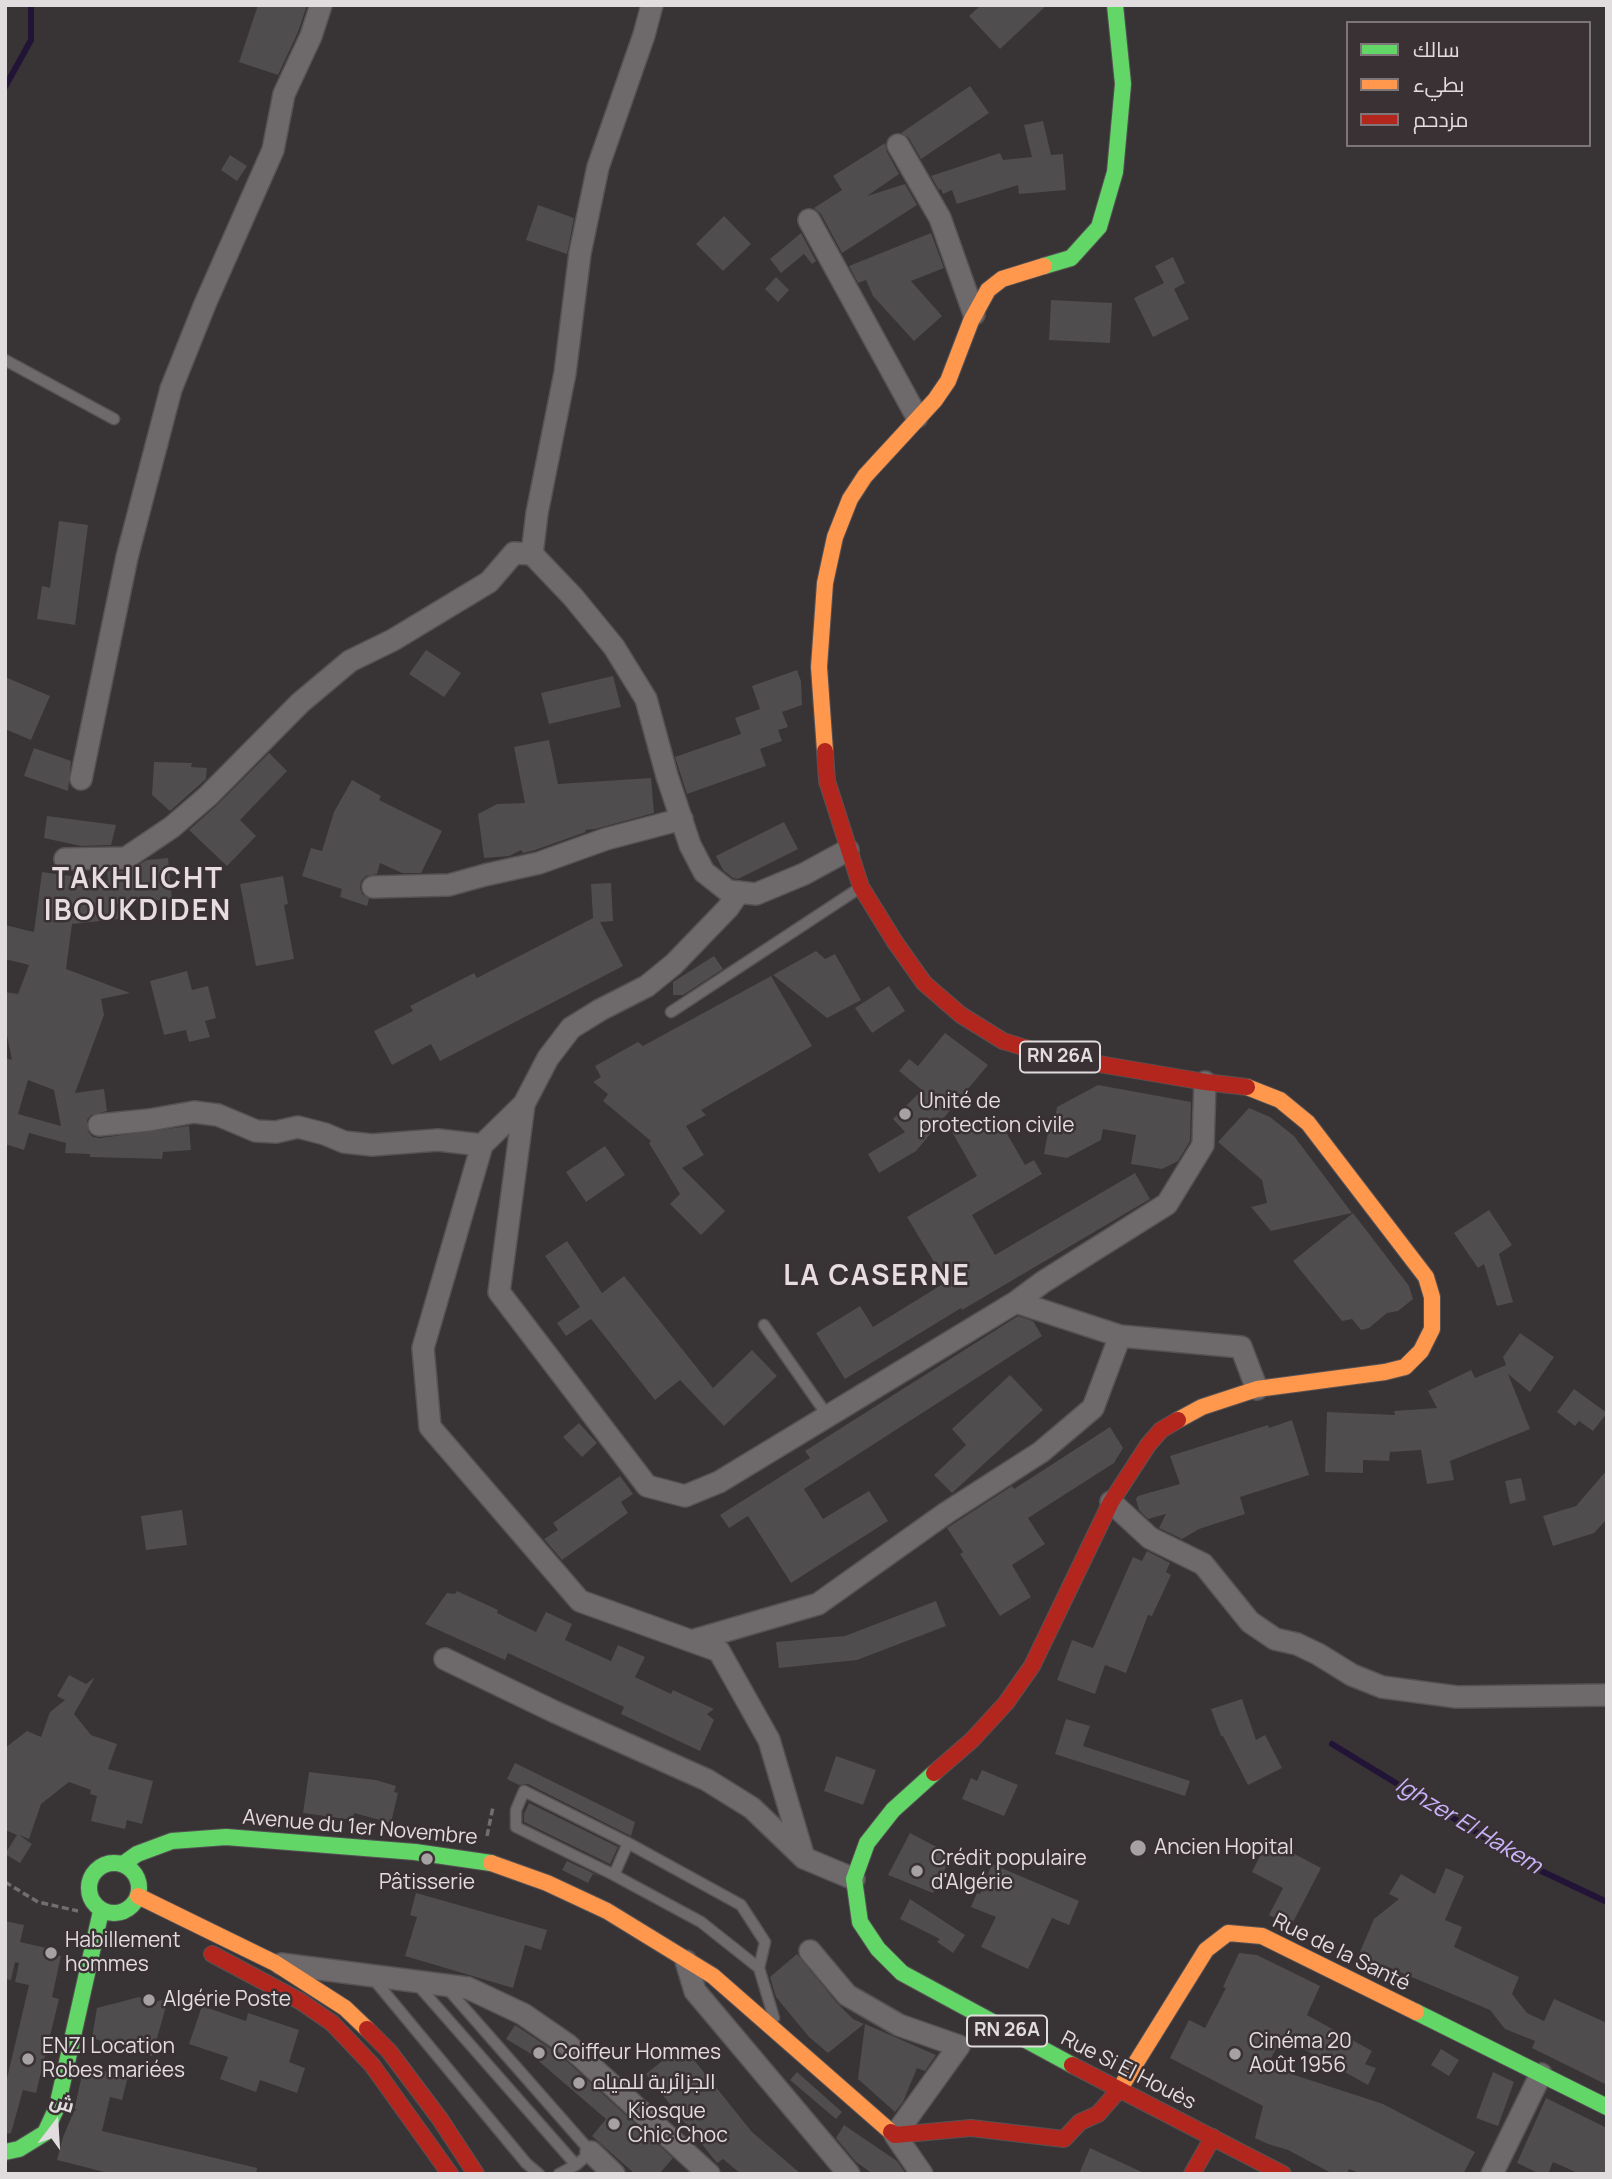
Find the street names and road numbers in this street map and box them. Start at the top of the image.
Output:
road number: RN 26A [1020,1042,1100,1072]
street label: Avenue du 1er Novembre [241,1805,479,1851]
street label: Rue de la Santé [1268,1909,1414,1997]
road number: RN 26A [967,2016,1047,2047]
street label: Rue Si El Houès [1056,2026,1200,2116]

